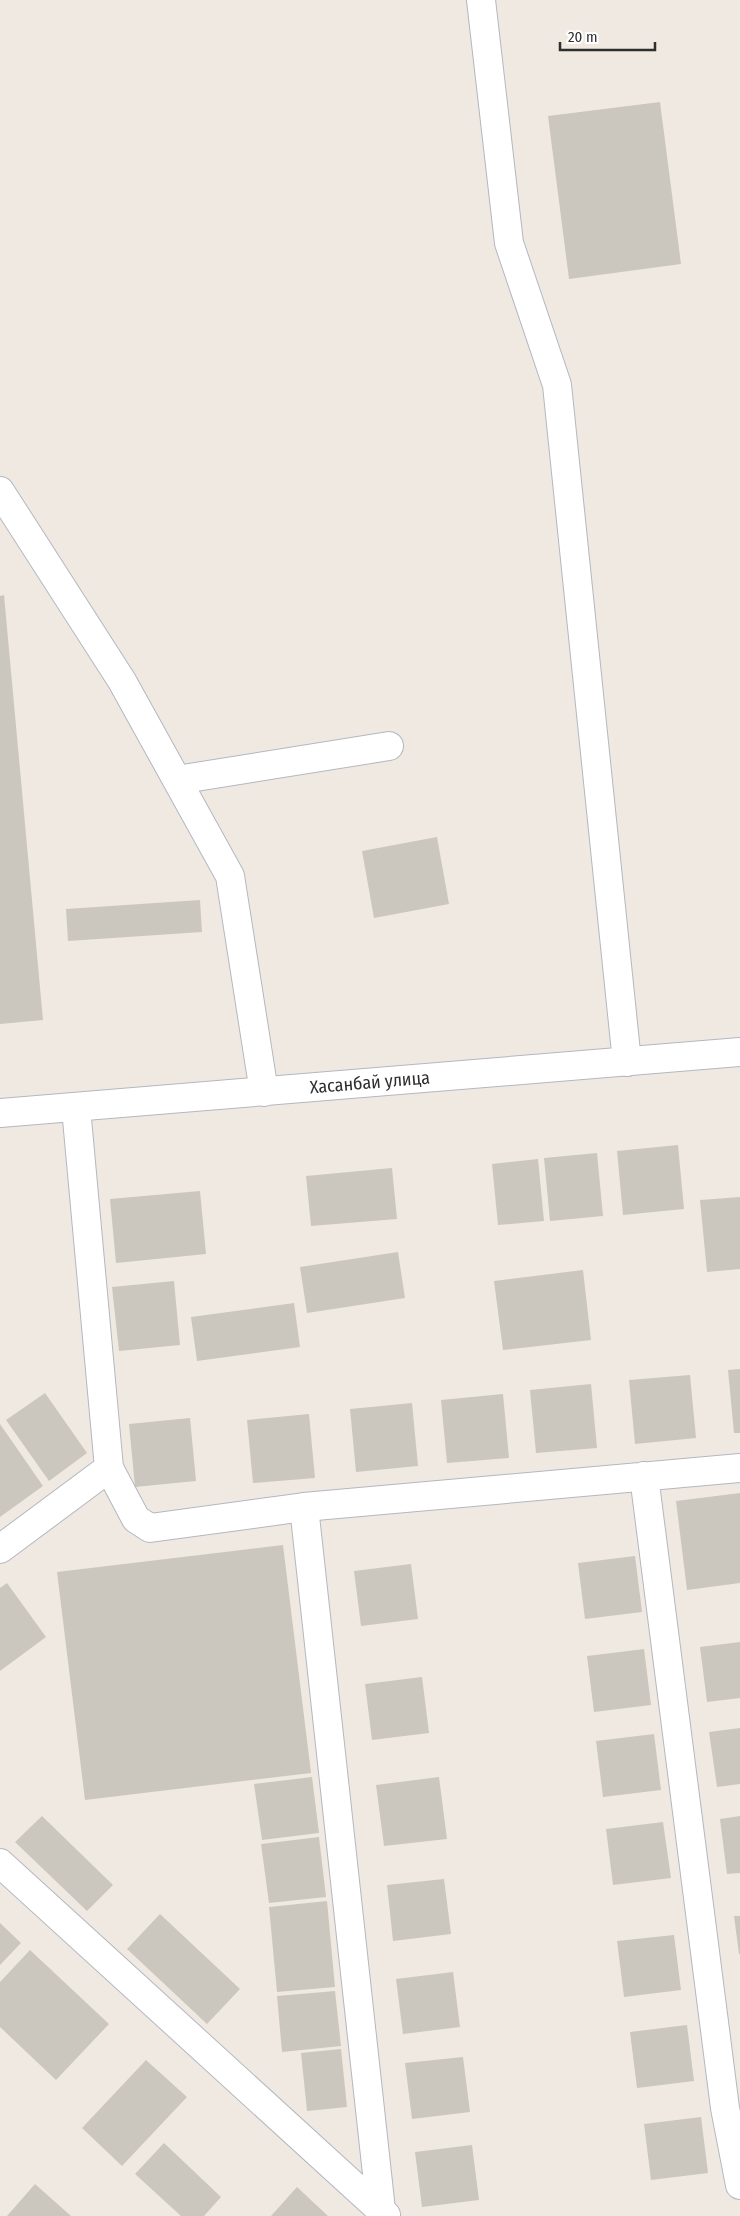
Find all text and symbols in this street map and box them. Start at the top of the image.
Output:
scale bar [560,20,655,52]
text: 20 m [568,28,598,46]
street label: Хасанбай улица [309,1067,431,1098]

